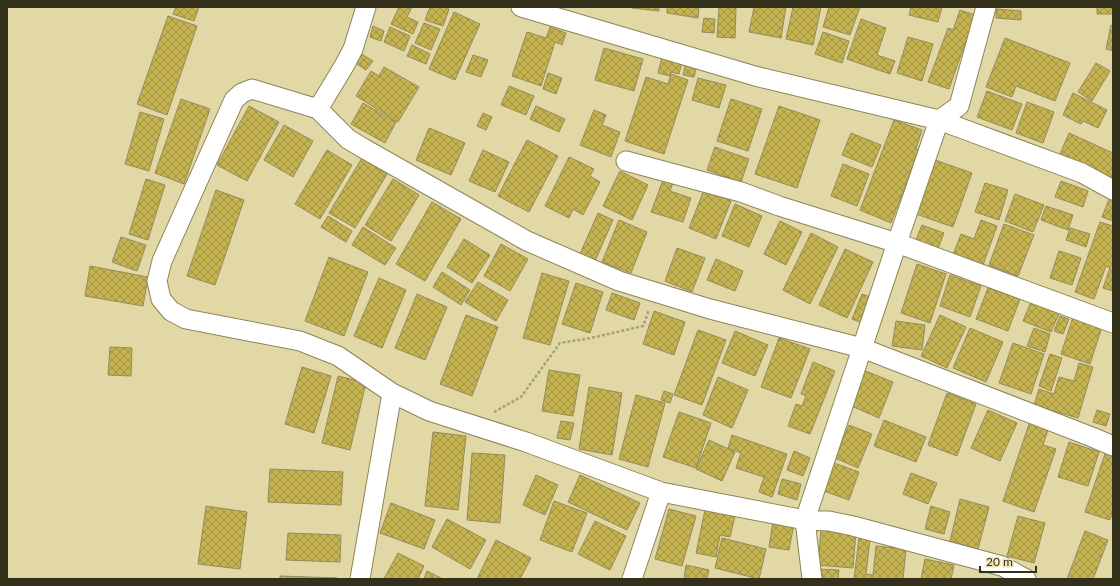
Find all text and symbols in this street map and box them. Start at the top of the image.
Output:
scale bar [980,548,1036,574]
text: 20 m [986,554,1013,569]

